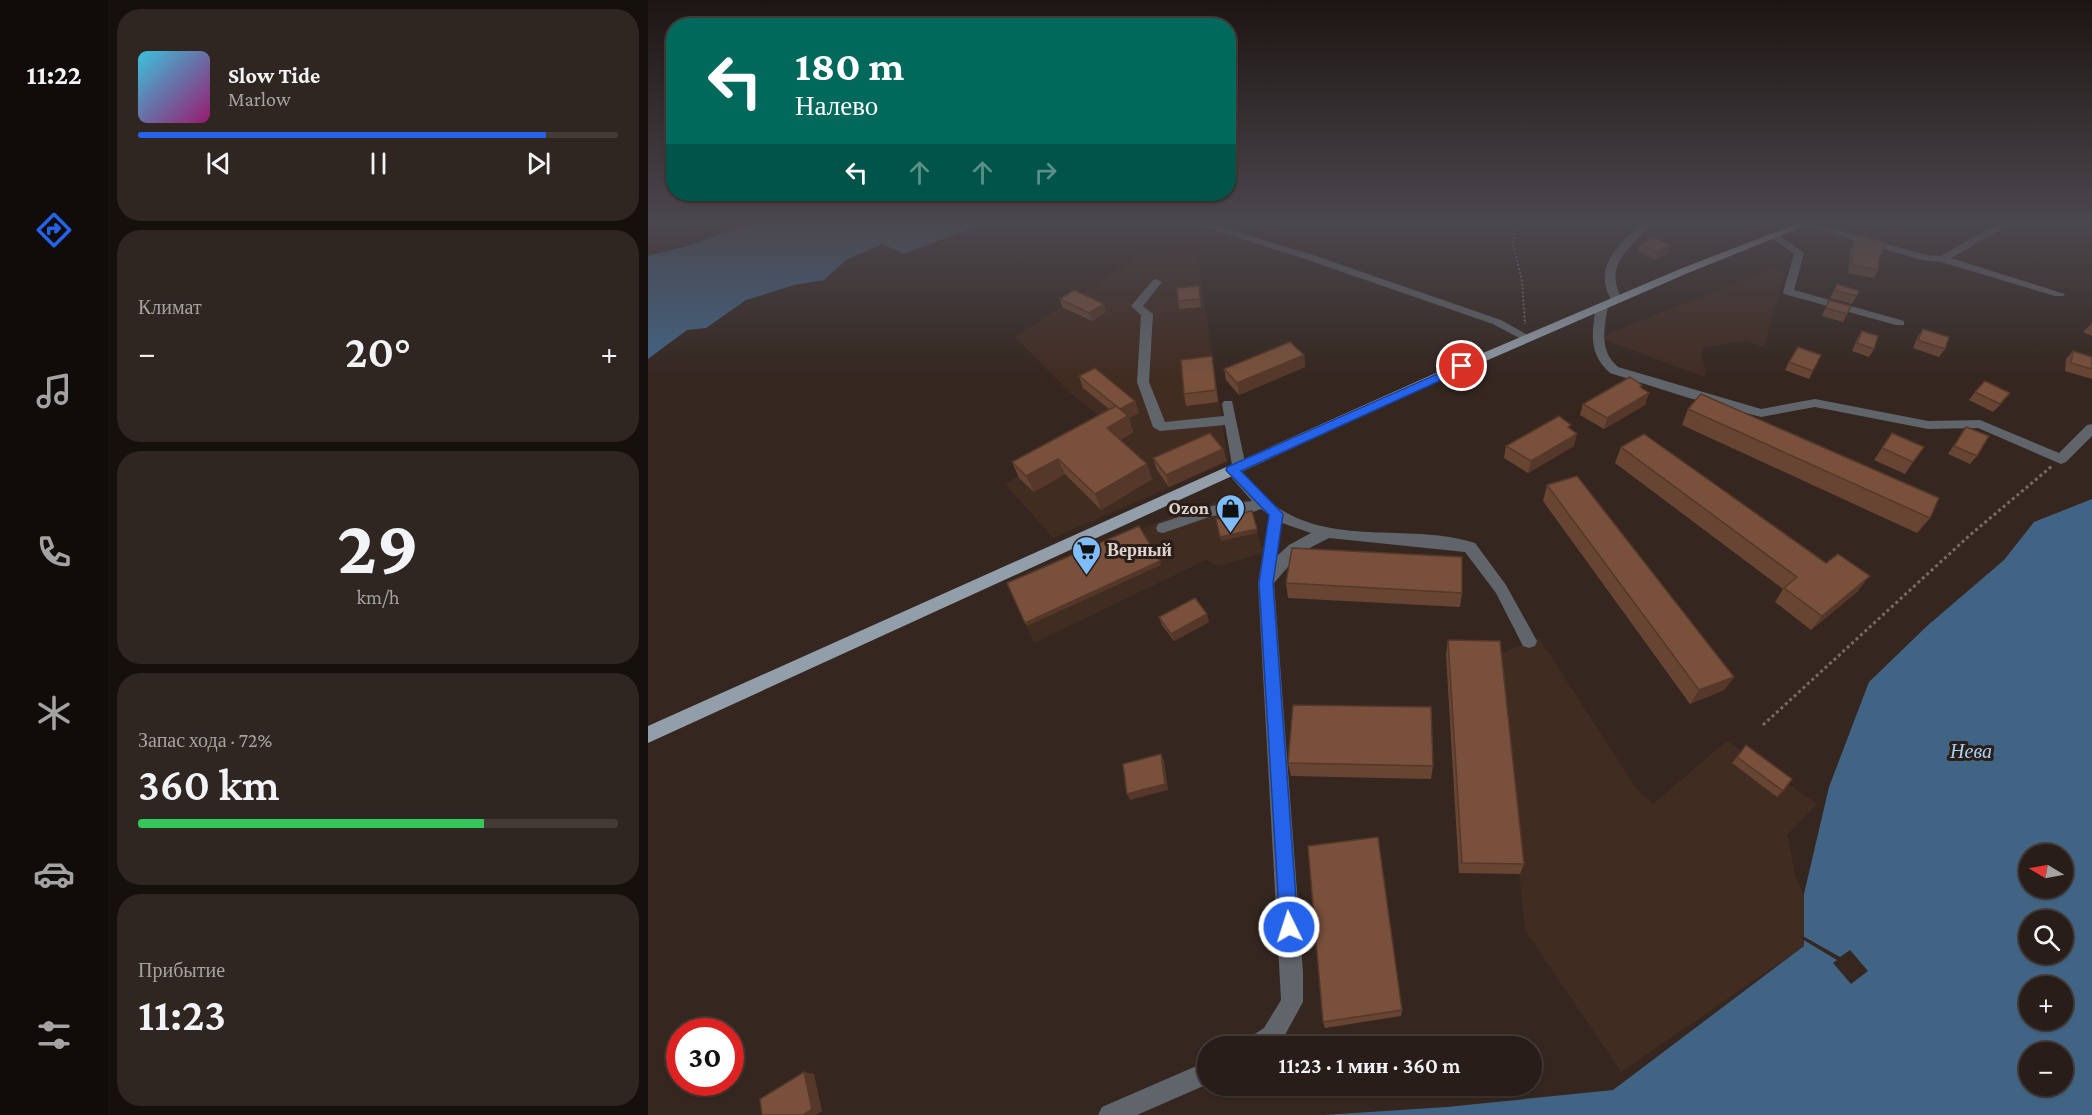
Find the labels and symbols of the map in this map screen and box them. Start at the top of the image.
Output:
pin [1436,340,1487,391]
shop icon: Ozon [1214,492,1246,534]
place label: Ozon [1169,498,1210,518]
supermarket icon: Верный [1070,534,1102,576]
place label: Верный [1107,540,1172,560]
water label: Нева [1949,740,1992,762]
north arrow [2019,844,2073,898]
position arrow [1257,895,1321,959]
speed limit sign: 30 [666,1018,744,1096]

